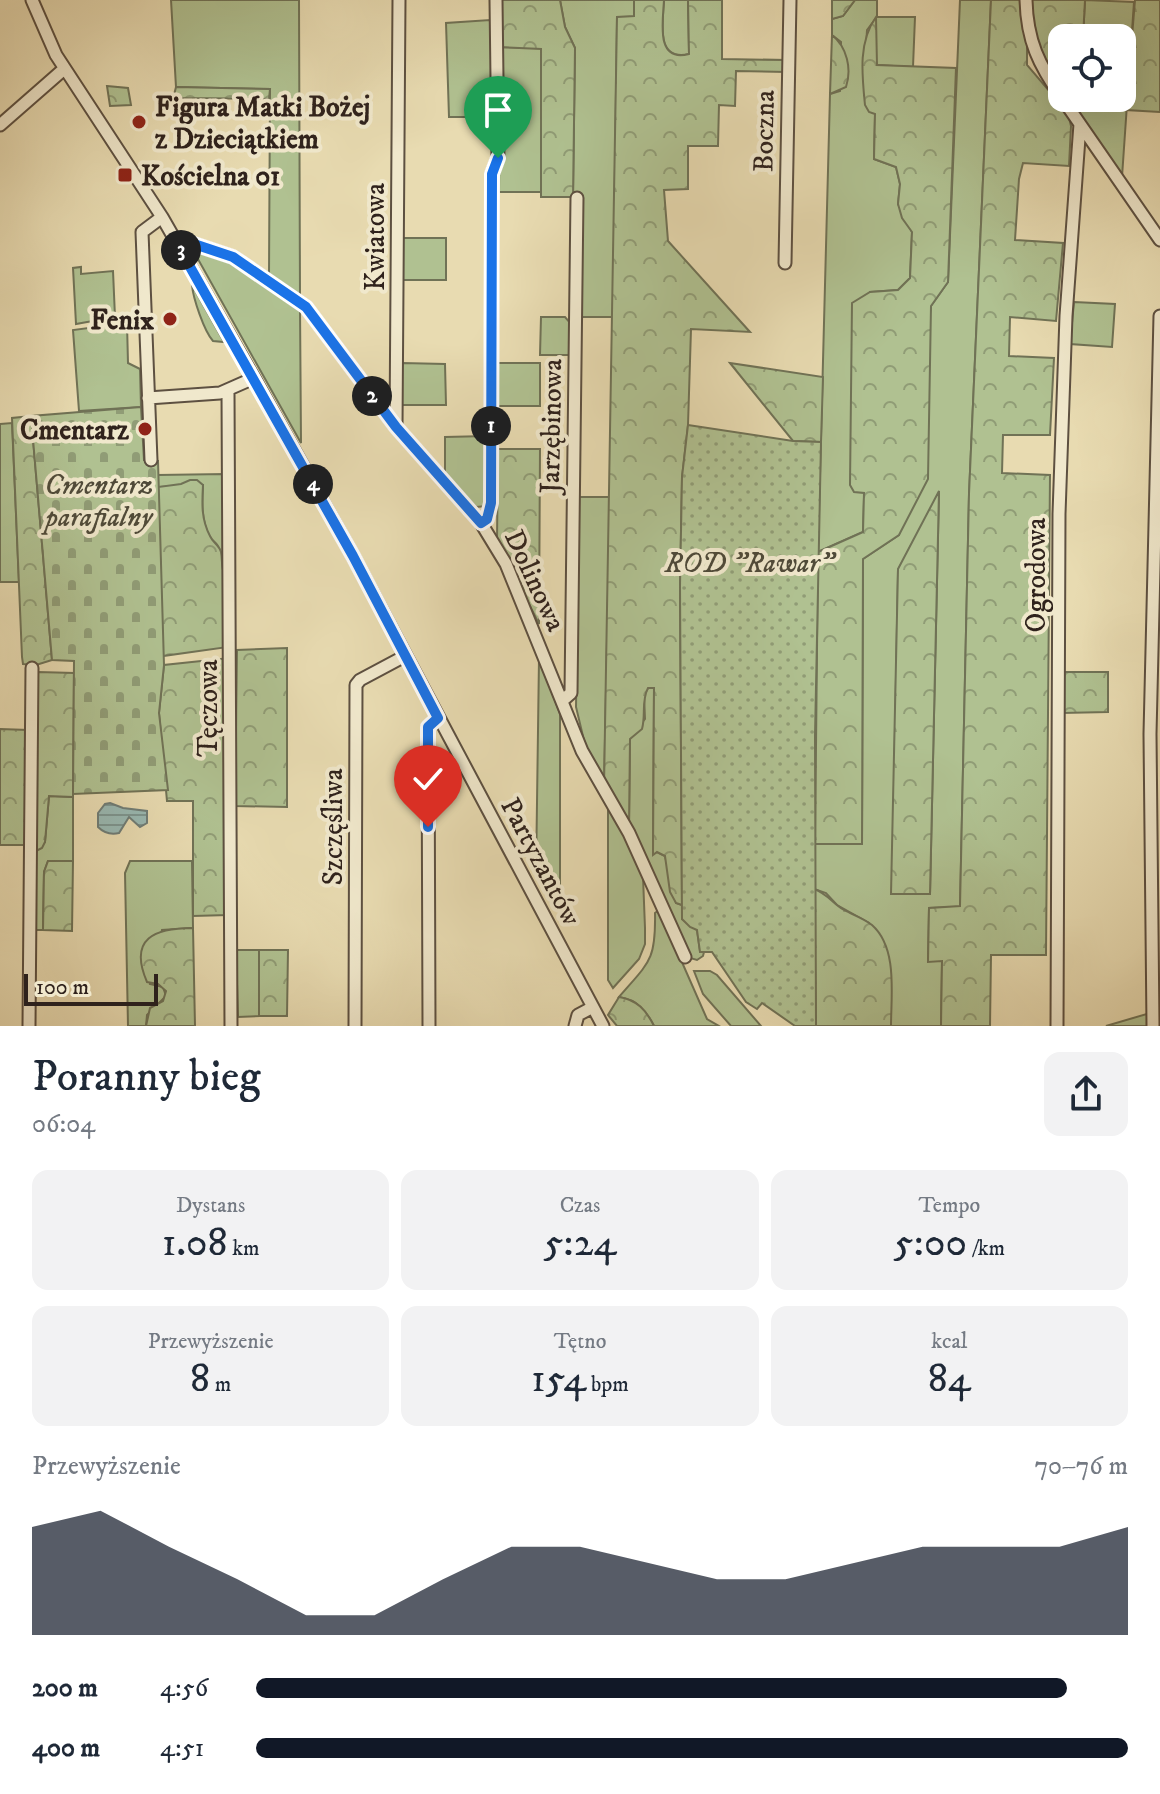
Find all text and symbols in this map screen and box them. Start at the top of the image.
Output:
map controls [1048,24,1136,112]
button: locate [1048,24,1136,112]
pin [464,76,532,158]
icon: arrive [476,88,520,132]
place label: Figura Matki Bożej z Dzieciątkiem [155,90,370,157]
street label: Boczna [746,90,783,172]
marker: Figura Matki Bożej z Dzieciątkiem [130,113,148,131]
place label: Kościelna 01 [141,159,280,194]
marker: Kościelna 01 [116,166,134,184]
street label: Kwiatowa [358,183,393,291]
pin: 3 [161,230,201,270]
text: 3 [177,236,185,263]
place label: Fenix [90,303,154,338]
marker: Fenix [161,310,179,328]
street label: Jarzębinowa [533,358,570,497]
pin: 2 [352,376,392,416]
text: 2 [367,382,377,409]
pin: 1 [471,406,511,446]
text: 1 [487,412,495,439]
place label: Cmentarz [20,413,130,448]
marker: Cmentarz [136,420,154,438]
pin: 4 [293,464,333,504]
park label: Cmentarz parafialny [41,468,154,535]
text: 4 [307,470,319,497]
street label: Ogrodowa [1019,517,1054,632]
street label: Dolinowa [496,524,573,637]
park label: ROD "Rawar" [664,546,837,581]
street label: Tęczowa [191,659,226,757]
pin [394,745,462,827]
icon: check [406,757,450,801]
street label: Szczęśliwa [316,768,351,886]
street label: Partyzantów [492,792,589,932]
scale bar [24,970,158,1006]
text: 100 m [36,974,89,1001]
text: Poranny bieg [32,1050,261,1105]
button: share [1044,1052,1128,1136]
text: 06:04 [32,1108,95,1141]
text: Dystans [176,1192,245,1219]
text: Czas [560,1192,600,1219]
text: Tempo [918,1192,980,1219]
text: 1.08 [162,1219,227,1269]
text: 5:24 [543,1219,616,1269]
text: 5:00 [894,1219,967,1269]
text: km [227,1235,260,1262]
text: /km [967,1235,1005,1262]
text: Przewyższenie [148,1328,274,1355]
text: Tętno [554,1328,606,1355]
text: kcal [931,1328,967,1355]
text: 8 [190,1355,210,1405]
text: 154 [531,1355,586,1405]
text: 84 [928,1355,971,1405]
text: m [210,1371,231,1398]
text: bpm [586,1371,629,1398]
text: Przewyższenie [32,1450,181,1483]
text: 70–76 m [1034,1450,1128,1483]
text: 200 m [32,1672,98,1705]
text: 4:56 [160,1672,208,1705]
text: 400 m [32,1732,100,1765]
text: 4:51 [160,1732,204,1765]

